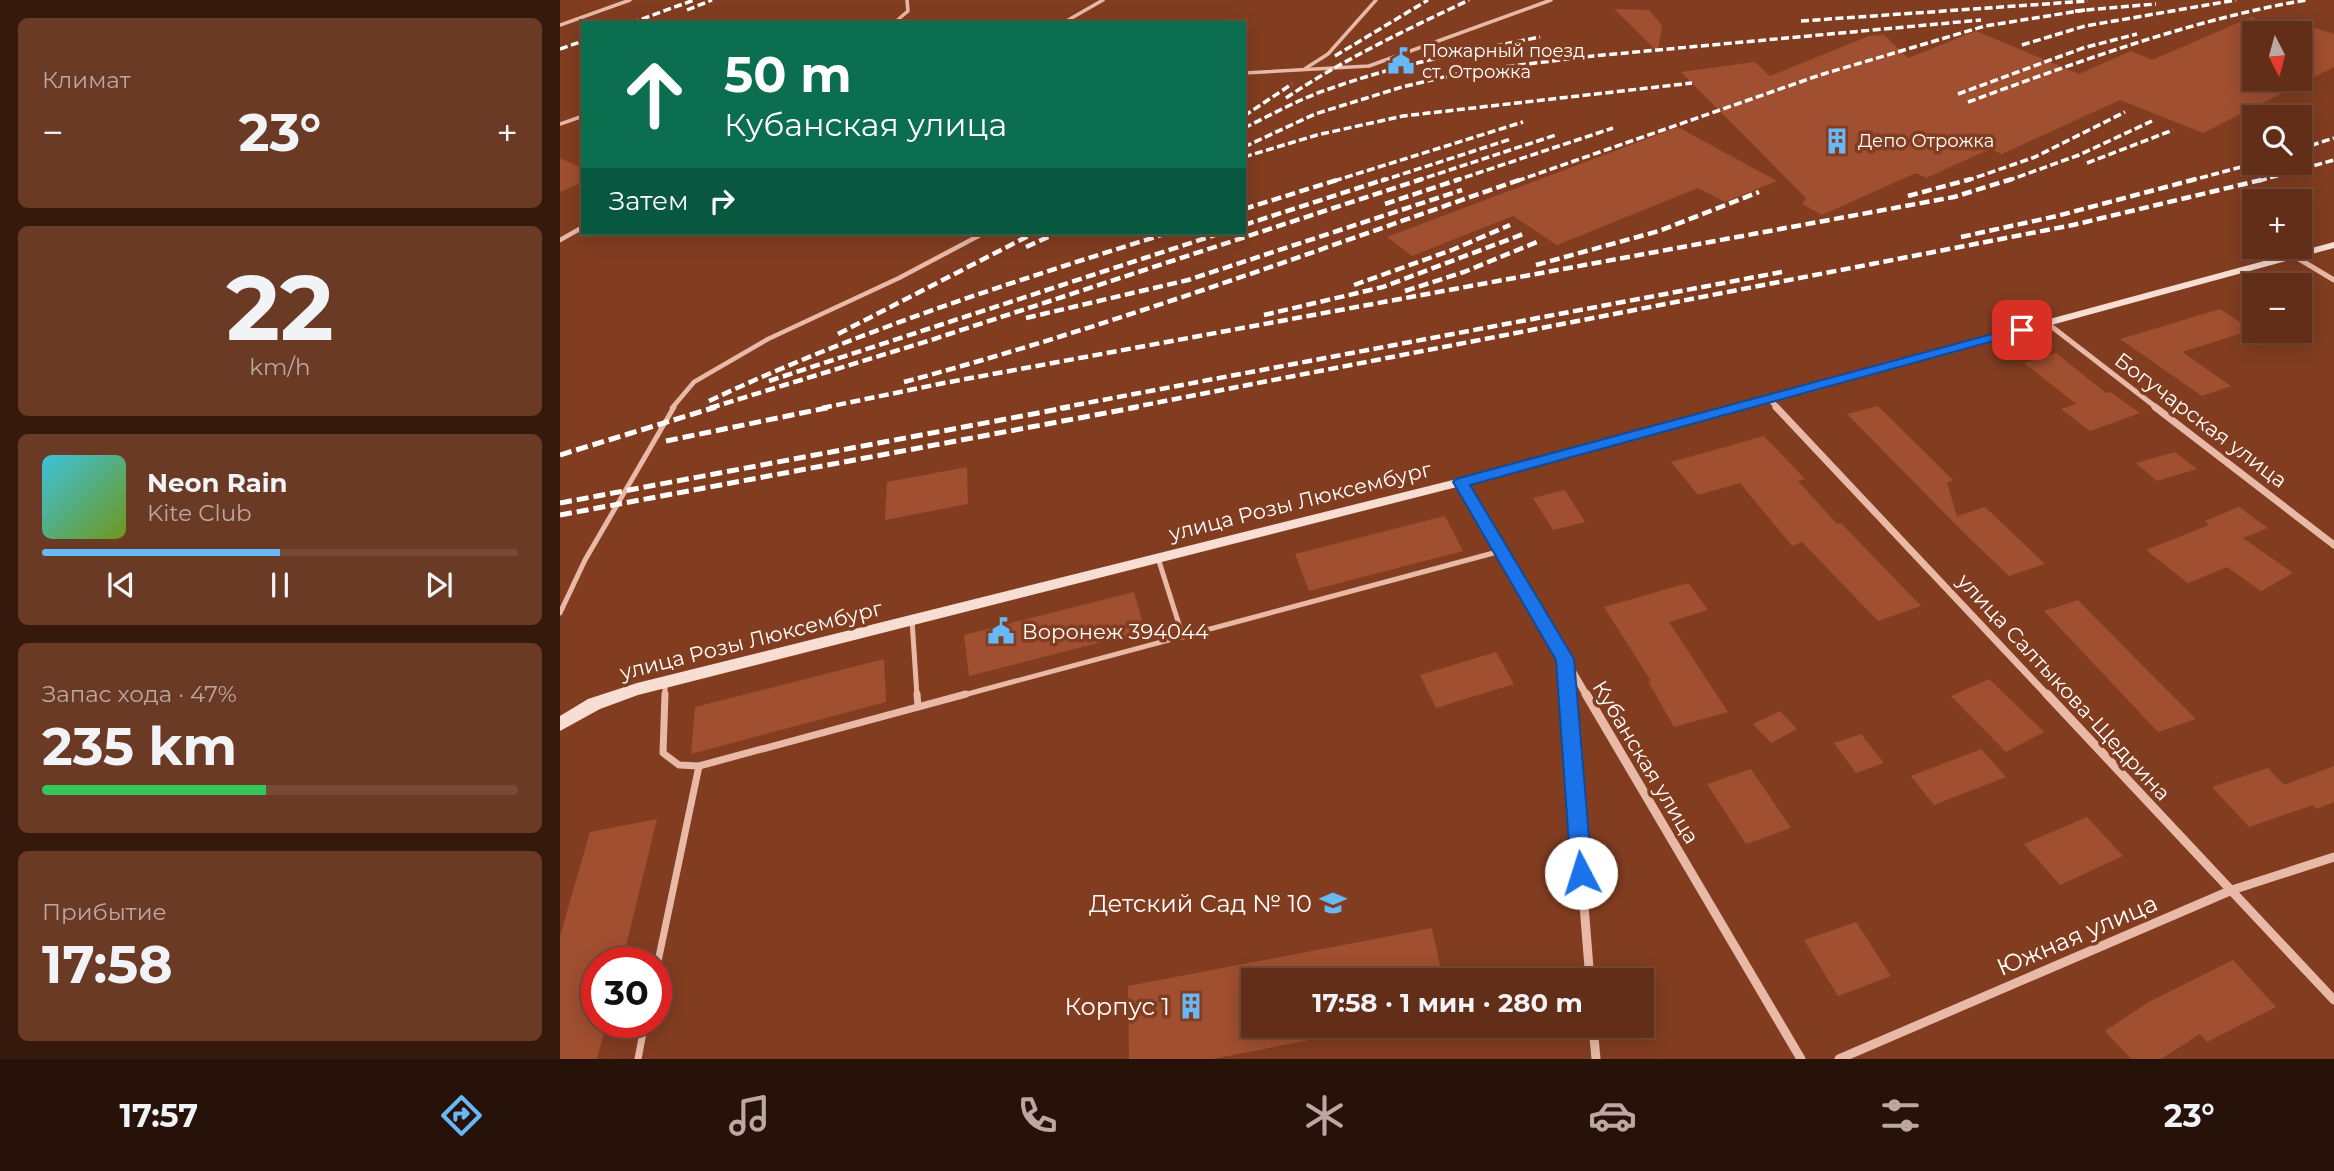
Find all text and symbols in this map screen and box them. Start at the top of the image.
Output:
north arrow [2242,21,2312,91]
map controls [2242,21,2312,343]
place label: Пожарный поезд ст. Отрожка [1422,40,1585,83]
text: 50 m [724,45,852,104]
public building icon: Пожарный поезд ст. Отрожка [1386,46,1416,76]
icon: ahead [609,49,700,140]
text: Климат [42,66,131,94]
text: 23° [239,101,321,164]
text: Кубанская улица [724,105,1007,144]
button: search [2242,105,2312,175]
text: − [42,109,64,156]
text: + [496,109,518,156]
building icon: Депо Отрожка [1822,126,1852,156]
place label: Депо Отрожка [1858,130,1994,152]
icon: right [703,182,741,220]
text: Затем [609,185,689,217]
button: + [2242,189,2312,259]
text: 22 [226,252,334,363]
button: − [2242,273,2312,343]
pin [1992,300,2052,360]
icon: arrive [2003,311,2041,349]
street label: Богучарская улица [2110,347,2292,493]
text: km/h [249,353,311,381]
street label: улица Розы Люксембург [1165,456,1434,546]
text: Neon Rain [147,467,288,499]
text: Kite Club [147,499,252,527]
icon: previous [102,566,140,604]
icon: pause [261,566,299,604]
icon: next [420,566,458,604]
street label: улица Салтыкова-Щедрина [1952,568,2176,806]
street label: улица Розы Люксембург [616,595,885,685]
public building icon: Воронеж 394044 [986,616,1016,646]
place label: Воронеж 394044 [1022,619,1209,644]
street label: Кубанская улица [1587,676,1705,848]
text: Запас хода · 47% [42,680,237,708]
text: 235 km [42,715,237,778]
position arrow [1544,836,1618,910]
school or university icon: Детский Сад № 10 [1318,888,1348,918]
street label: Южная улица [1992,888,2162,982]
place label: Детский Сад № 10 [1089,889,1312,918]
text: Прибытие [42,898,167,926]
text: 17:58 [42,933,172,996]
speed limit sign: 30 [581,947,672,1038]
text: 17:58 · 1 мин · 280 m [1312,987,1583,1019]
building icon: Корпус 1 [1176,991,1206,1021]
place label: Корпус 1 [1064,992,1170,1021]
icon: directions [437,1091,486,1140]
icon: music [725,1091,774,1140]
icon: phone [1013,1091,1062,1140]
icon: climate [1300,1091,1349,1140]
icon: car [1588,1091,1637,1140]
icon: filters [1876,1091,1925,1140]
text: 17:57 [119,1096,198,1135]
text: 23° [2164,1096,2215,1135]

